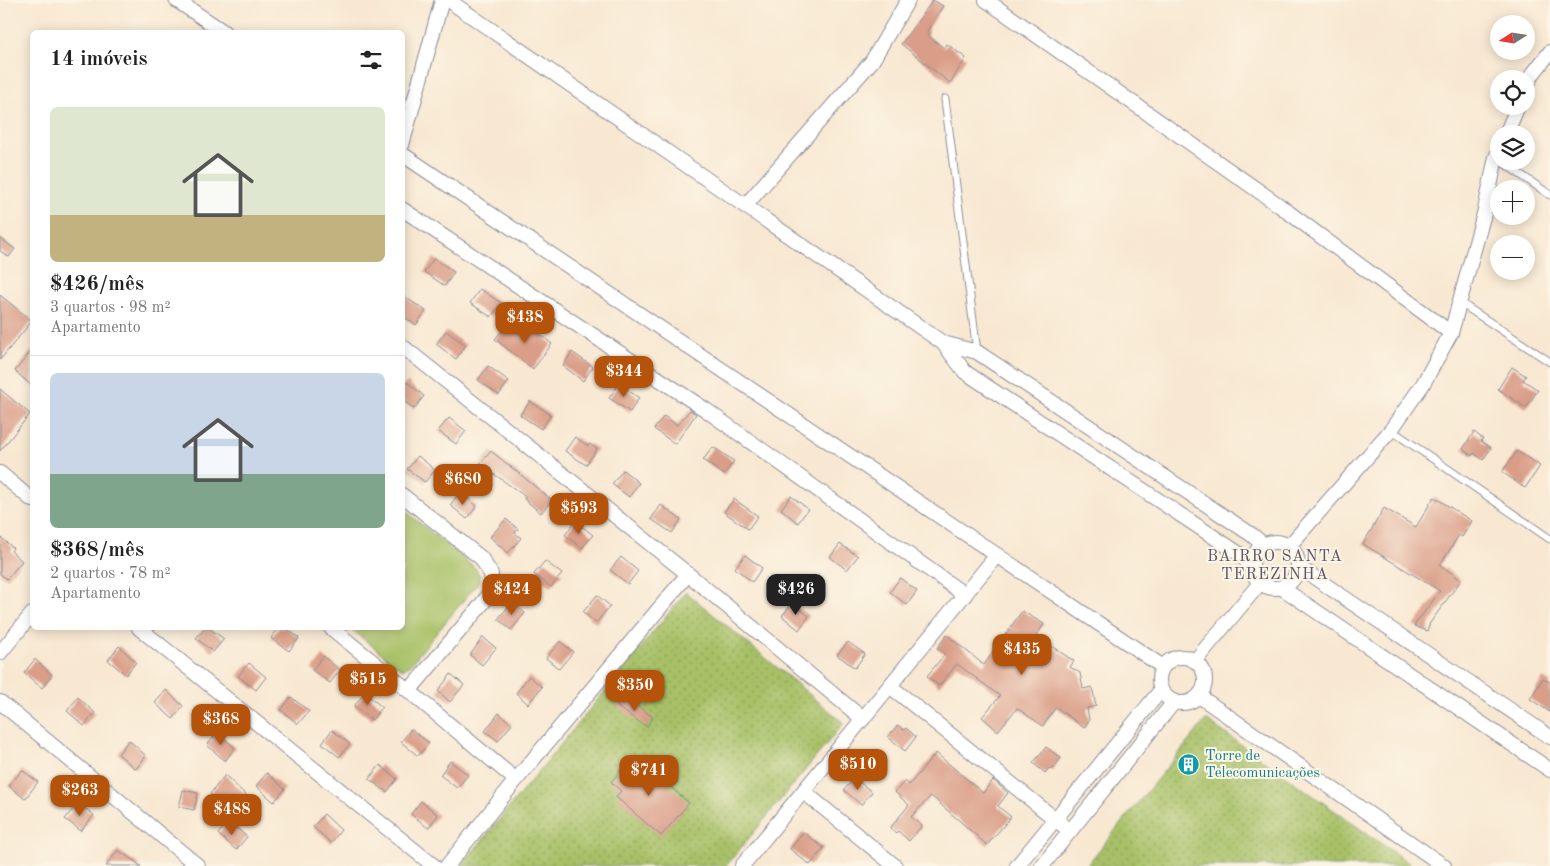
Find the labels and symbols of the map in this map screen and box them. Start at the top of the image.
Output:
north arrow [1490,15,1535,60]
pin: $438 [495,302,555,344]
pin: $344 [594,356,654,398]
pin: $680 [433,464,493,506]
pin: $593 [549,492,609,535]
district label: BAIRRO SANTA TEREZINHA [1207,549,1343,583]
pin: $424 [482,574,542,616]
pin: $426 [766,574,826,616]
pin: $435 [992,634,1052,676]
pin: $515 [338,664,398,706]
pin: $350 [605,670,665,712]
pin: $368 [191,704,251,746]
pin: $510 [828,748,888,791]
place label: Torre de Telecomunicações [1205,749,1320,781]
building icon: Torre de Telecomunicações [1177,753,1201,777]
pin: $741 [619,754,679,797]
pin: $263 [50,774,110,817]
pin: $488 [202,794,262,836]

